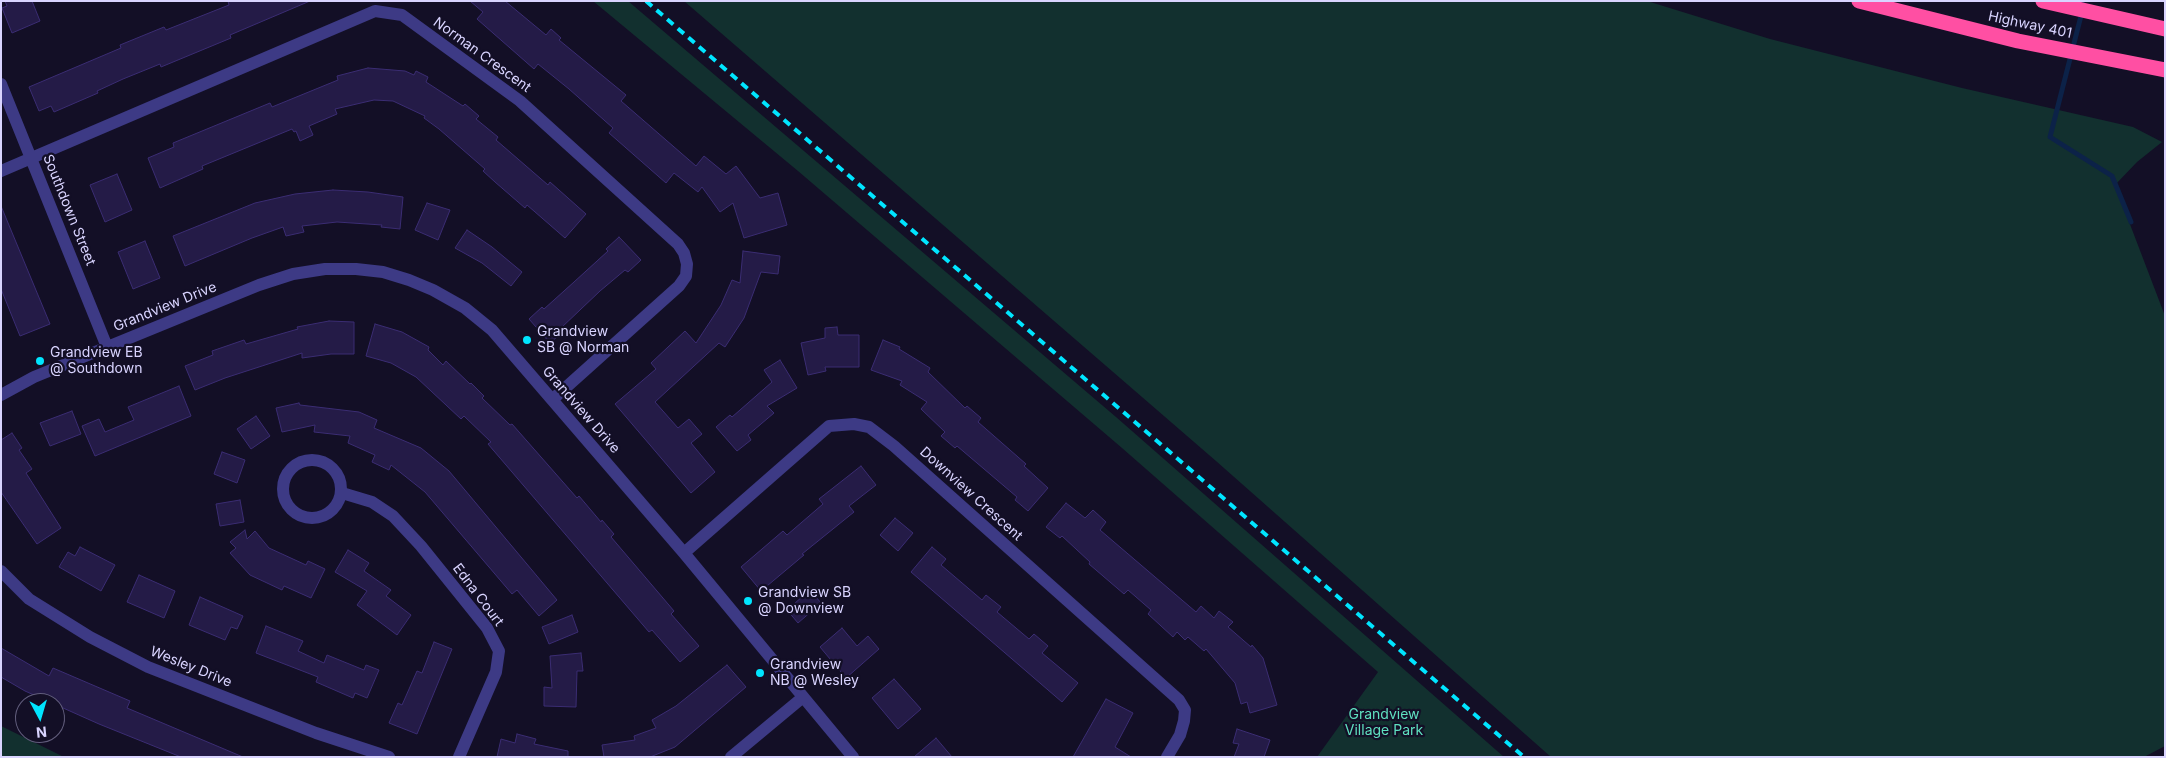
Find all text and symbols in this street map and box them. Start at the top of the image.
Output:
street label: Highway 401 [1987,8,2073,42]
street label: Norman Crescent [430,14,534,96]
street label: Southdown Street [39,152,99,268]
street label: Grandview Drive [111,279,219,335]
place label: Grandview SB @ Norman [537,324,629,357]
marker: Grandview SB @ Norman [521,334,533,346]
place label: Grandview EB @ Southdown [50,345,143,378]
marker: Grandview EB @ Southdown [34,355,46,367]
street label: Grandview Drive [539,363,623,457]
street label: Downview Crescent [916,444,1026,544]
street label: Edna Court [449,560,507,630]
place label: Grandview SB @ Downview [758,585,851,618]
marker: Grandview SB @ Downview [742,595,754,607]
street label: Wesley Drive [148,643,234,691]
place label: Grandview NB @ Wesley [770,657,859,690]
marker: Grandview NB @ Wesley [754,667,766,679]
north arrow [15,693,65,743]
park label: Grandview Village Park [1345,707,1423,740]
text: N [35,723,48,741]

